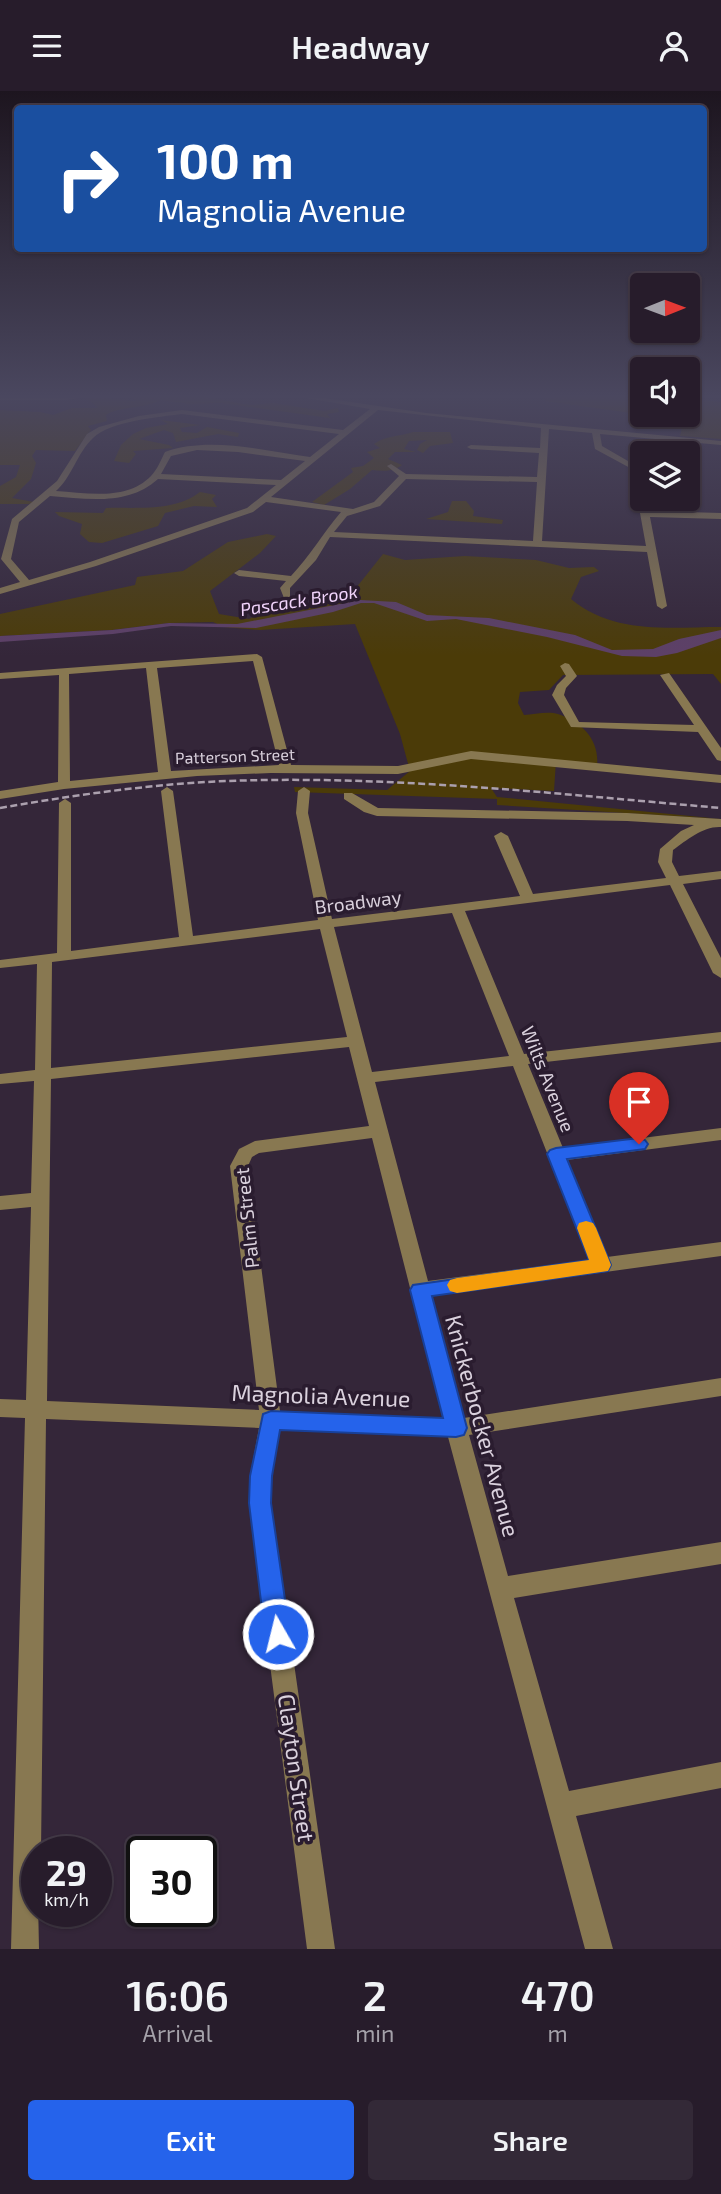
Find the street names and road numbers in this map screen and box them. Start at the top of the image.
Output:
street label: Patterson Street [175,744,295,767]
street label: Broadway [313,885,403,918]
street label: Wilts Avenue [517,1022,580,1135]
street label: Palm Street [230,1167,263,1269]
street label: Knickerbocker Avenue [440,1312,526,1540]
street label: Magnolia Avenue [231,1378,411,1412]
street label: Clayton Street [273,1692,321,1844]

